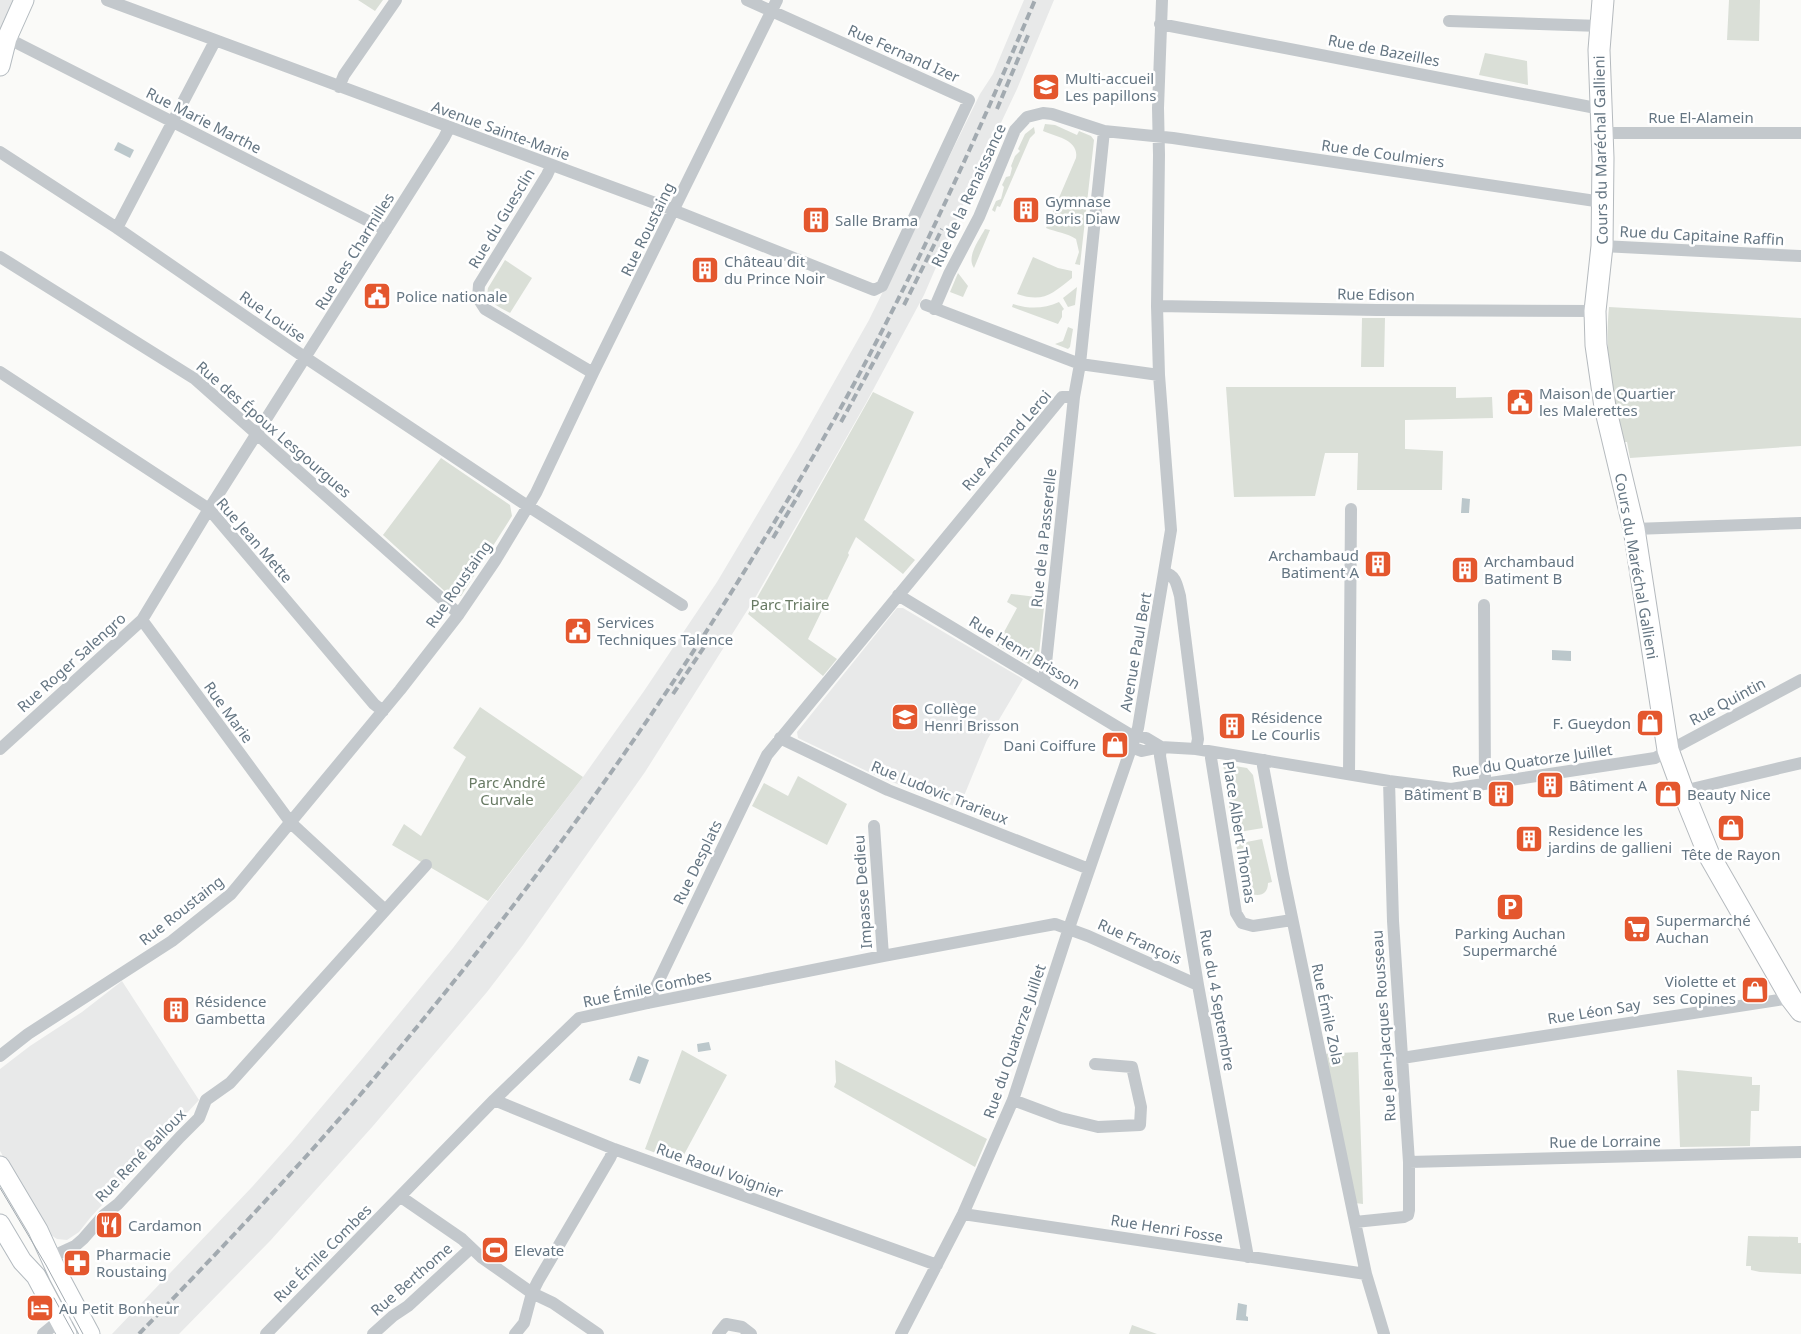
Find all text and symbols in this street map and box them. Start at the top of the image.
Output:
street label: Rue Fernand Izer [845,19,963,87]
street label: Rue de Bazeilles [1326,29,1442,71]
street label: Cours du Maréchal Gallieni [1588,55,1612,245]
place label: Multi-accueil Les papillons [1065,68,1156,105]
school or university icon: Multi-accueil Les papillons [1031,72,1061,102]
street label: Rue Marie Marthe [143,82,265,158]
street label: Avenue Sainte-Marie [429,96,573,164]
street label: Rue El-Alamein [1648,107,1754,127]
street label: Rue de la Renaissance [926,120,1010,270]
street label: Rue de Coulmiers [1320,134,1446,172]
street label: Rue du Guesclin [463,164,539,272]
street label: Rue Roustaing [616,179,678,279]
street label: Rue des Charmilles [310,189,398,313]
place label: Gymnase Boris Diaw [1045,191,1120,228]
building icon: Gymnase Boris Diaw [1011,195,1041,225]
building icon: Salle Brama [801,205,831,235]
place label: Salle Brama [835,210,918,230]
street label: Rue du Capitaine Raffin [1619,221,1785,249]
place label: Château dit du Prince Noir [724,251,825,288]
building icon: Château dit du Prince Noir [690,255,720,285]
public building icon: Police nationale [362,281,392,311]
street label: Rue Edison [1337,283,1415,305]
street label: Rue Louise [236,286,310,346]
place label: Police nationale [396,286,508,306]
street label: Rue des Époux Lesgourgues [192,356,356,502]
place label: Maison de Quartier les Malerettes [1539,383,1675,420]
street label: Rue Armand Leroi [957,386,1055,494]
public building icon: Maison de Quartier les Malerettes [1505,387,1535,417]
street label: Rue de la Passerelle [1026,468,1060,608]
street label: Cours du Maréchal Gallieni [1611,471,1663,661]
street label: Rue Jean Mette [213,493,297,587]
street label: Rue Roustaing [421,536,495,632]
place label: Archambaud Batiment A [1268,545,1359,582]
building icon: Archambaud Batiment A [1363,549,1393,579]
place label: Archambaud Batiment B [1484,551,1575,588]
building icon: Archambaud Batiment B [1450,555,1480,585]
street label: Avenue Paul Bert [1115,590,1155,713]
park label: Parc Triaire [751,594,829,614]
street label: Rue Roger Salengro [12,608,130,716]
street label: Rue Henri Brisson [966,611,1084,693]
place label: Services Techniques Talence [597,612,733,649]
public building icon: Services Techniques Talence [563,616,593,646]
street label: Rue Quintin [1685,673,1769,729]
street label: Rue Marie [200,677,258,747]
place label: Collège Henri Brisson [924,698,1019,735]
school or university icon: Collège Henri Brisson [890,702,920,732]
place label: Résidence Le Courlis [1251,707,1322,744]
shop icon: F. Gueydon [1635,708,1665,738]
building icon: Résidence Le Courlis [1217,711,1247,741]
place label: F. Gueydon [1553,713,1631,733]
shop icon: Dani Coiffure [1100,730,1130,760]
place label: Dani Coiffure [1003,735,1096,755]
street label: Rue du Quatorze Juillet [1451,739,1614,781]
street label: Rue Ludovic Trarieux [868,755,1012,829]
street label: Place Albert Thomas [1219,759,1261,905]
building icon: Bâtiment A [1535,770,1565,800]
park label: Parc André Curvale [469,772,545,809]
place label: Bâtiment A [1569,775,1648,795]
building icon: Bâtiment B [1486,779,1516,809]
shop icon: Beauty Nice [1653,779,1683,809]
place label: Bâtiment B [1404,784,1482,804]
place label: Beauty Nice [1687,784,1771,804]
shop icon: Tête de Rayon [1716,813,1746,843]
street label: Rue Desplats [668,816,726,908]
place label: Residence les jardins de gallieni [1547,820,1672,857]
building icon: Residence les jardins de gallieni [1514,824,1544,854]
street label: Impasse Dedieu [848,835,876,949]
place label: Tête de Rayon [1682,844,1780,864]
street label: Rue Roustaing [135,871,227,949]
parking icon: Parking Auchan Supermarché [1495,892,1525,922]
place label: Supermarché Auchan [1656,910,1751,947]
street label: Rue François [1095,914,1185,968]
supermarket icon: Supermarché Auchan [1622,914,1652,944]
place label: Parking Auchan Supermarché [1455,923,1565,960]
street label: Rue du 4 Septembre [1196,928,1240,1072]
street label: Rue Jean-Jacques Rousseau [1366,930,1400,1122]
street label: Rue du Quatorze Juillet [978,961,1050,1121]
street label: Rue Émile Zola [1307,961,1349,1067]
street label: Rue Émile Combes [581,965,713,1011]
place label: Violette et ses Copines [1653,971,1737,1008]
shop icon: Violette et ses Copines [1740,975,1770,1005]
place label: Résidence Gambetta [195,991,266,1028]
street label: Rue Léon Say [1546,994,1642,1028]
building icon: Résidence Gambetta [161,995,191,1025]
street label: Rue René Balloux [90,1104,190,1206]
street label: Rue de Lorraine [1549,1130,1661,1152]
street label: Rue Raoul Voignier [654,1138,786,1202]
street label: Rue Émile Combes [269,1200,375,1306]
street label: Rue Henri Fosse [1109,1209,1225,1247]
restaurant icon: Cardamon [94,1210,124,1240]
place label: Cardamon [128,1215,202,1235]
sports icon: Elevate [480,1235,510,1265]
street label: Rue Berthome [366,1238,456,1320]
place label: Elevate [514,1240,564,1260]
place label: Pharmacie Roustaing [96,1244,171,1281]
pharmacy icon: Pharmacie Roustaing [62,1248,92,1278]
hotel icon: Au Petit Bonheur [25,1293,55,1323]
place label: Au Petit Bonheur [59,1298,179,1318]

